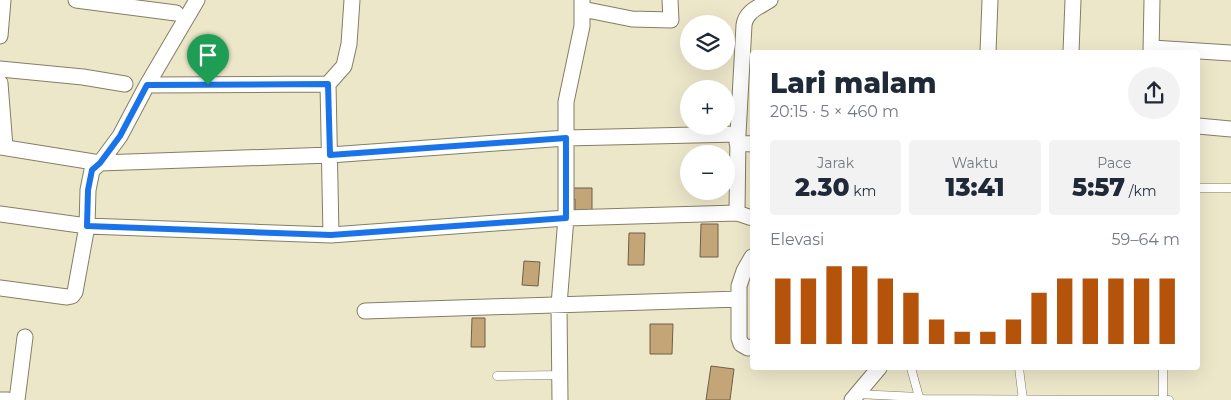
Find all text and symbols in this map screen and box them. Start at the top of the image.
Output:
map controls [680,15,735,200]
button: layers [680,15,735,70]
pin [187,34,229,85]
icon: arrive [194,41,222,69]
text: Lari malam [770,66,937,100]
button: share [1128,67,1180,119]
button: + [680,80,735,135]
text: 20:15 · 5 × 460 m [770,102,899,121]
button: − [680,145,735,200]
text: Jarak [817,154,854,172]
text: Waktu [952,154,998,172]
text: Pace [1097,154,1131,172]
text: 2.30 [795,172,850,202]
text: 13:41 [945,172,1005,202]
text: 5:57 [1072,172,1125,202]
text: km [850,182,876,200]
text: /km [1125,182,1157,200]
text: Elevasi [770,230,824,249]
text: 59–64 m [1111,230,1180,249]

